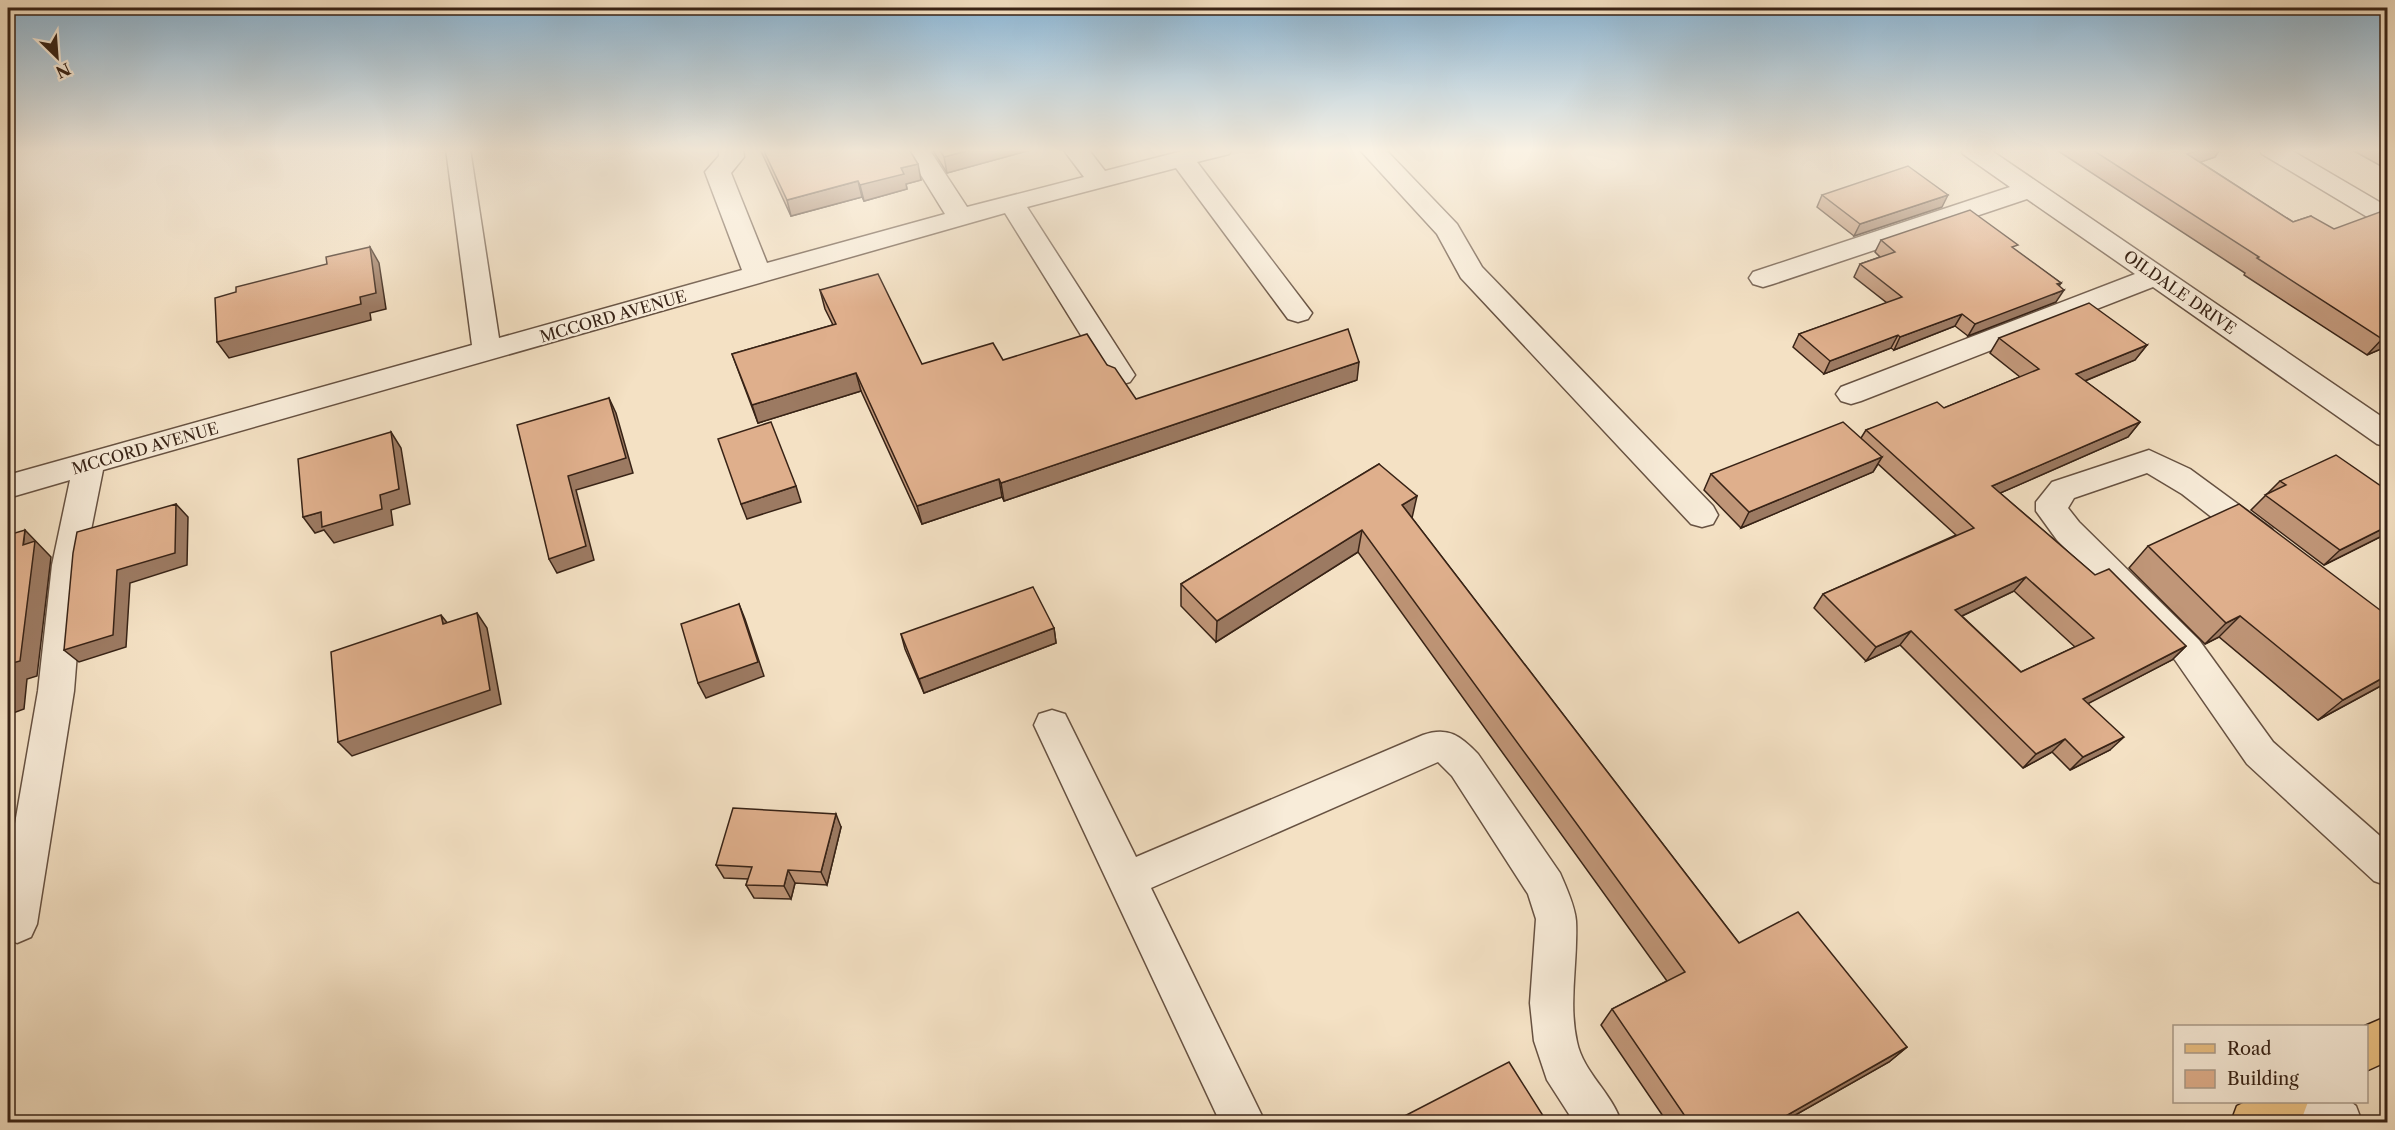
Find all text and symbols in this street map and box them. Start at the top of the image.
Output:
north arrow [27,27,87,87]
text: N [53,59,74,83]
street label: OILDALE DRIVE [2120,246,2240,338]
street label: MCCORD AVENUE [537,285,689,347]
street label: MCCORD AVENUE [69,417,221,479]
legend [2173,1025,2368,1103]
text: Road [2227,1038,2272,1060]
text: Building [2227,1068,2299,1090]

